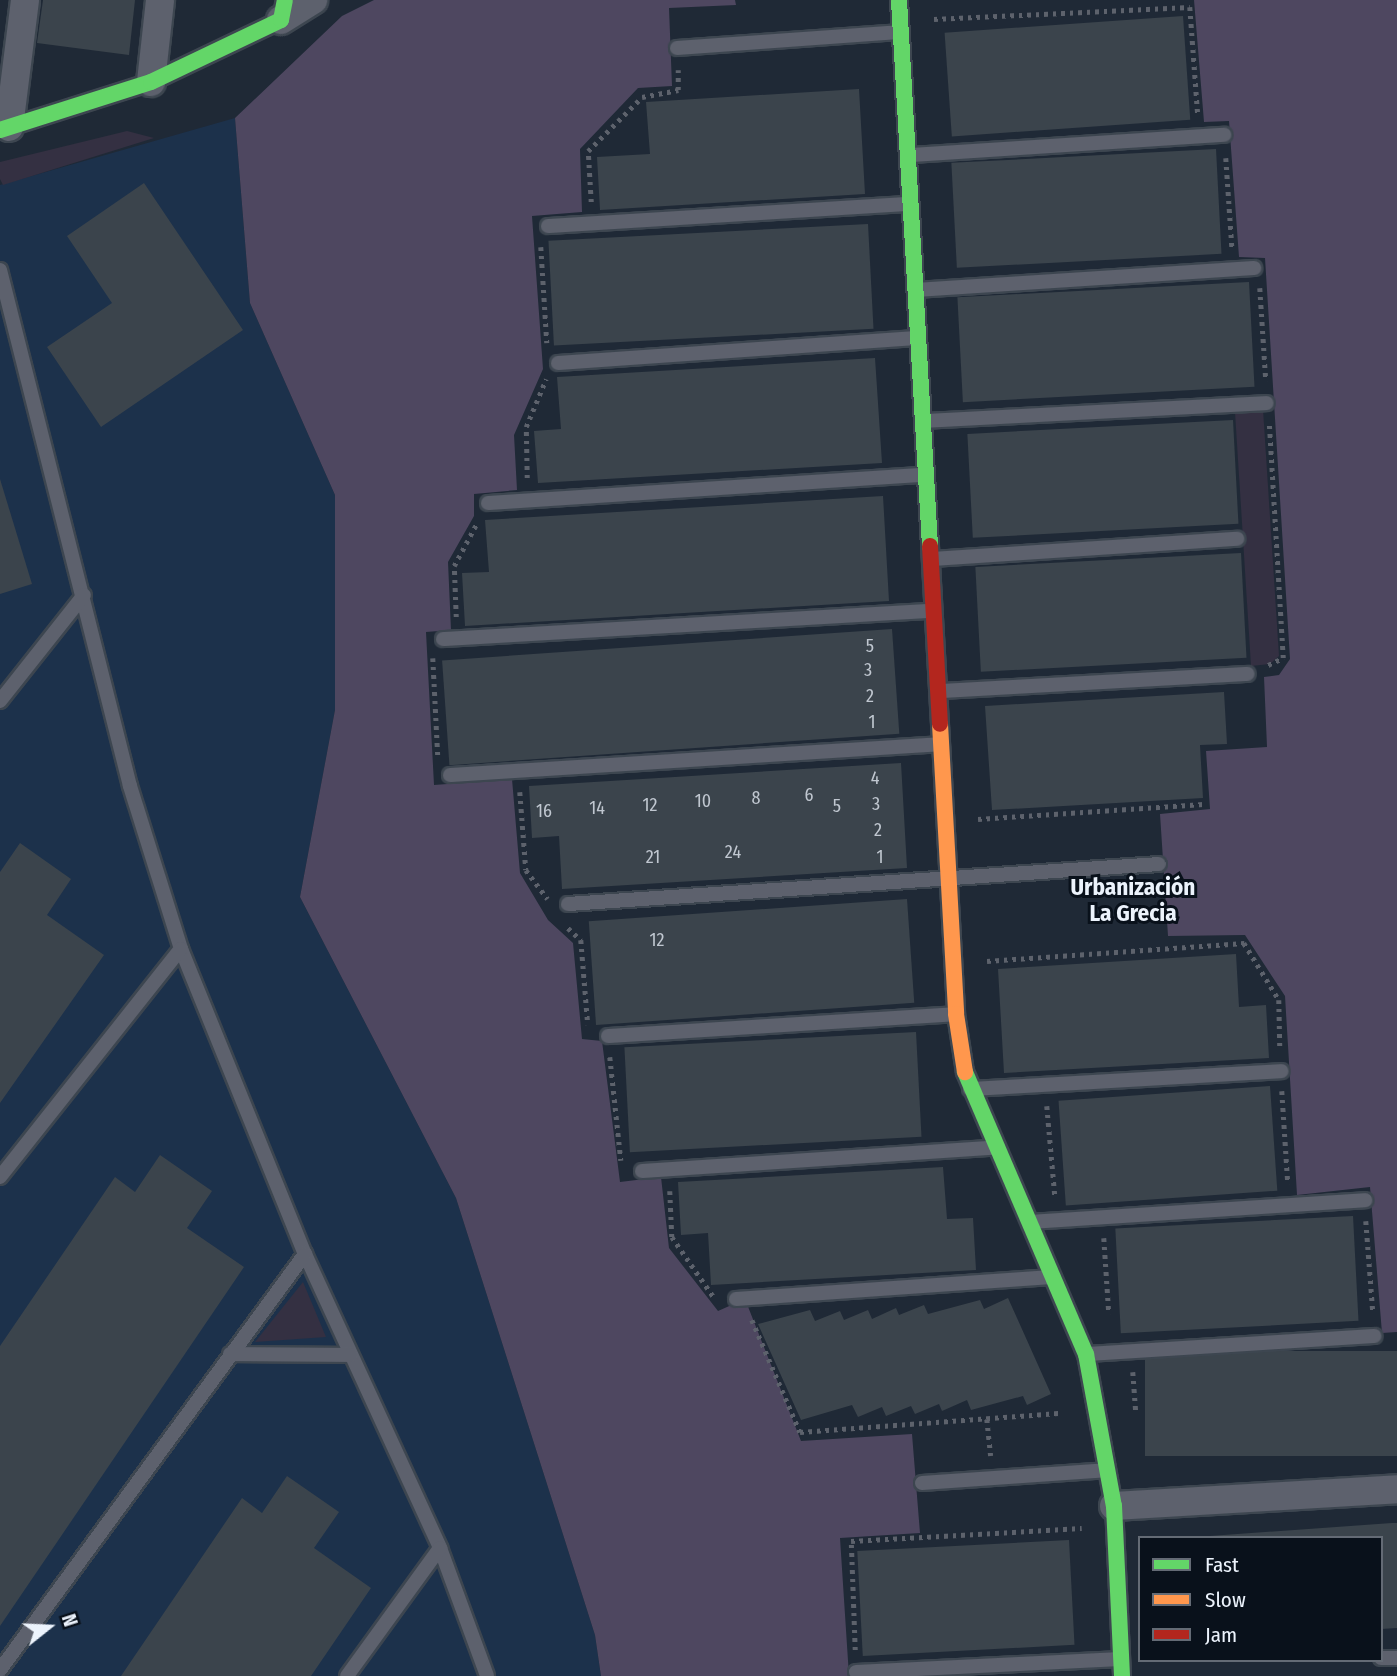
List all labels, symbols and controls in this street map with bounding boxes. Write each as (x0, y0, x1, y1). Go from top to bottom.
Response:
house number: 5 (866, 635, 874, 657)
house number: 3 (864, 659, 872, 681)
house number: 2 (866, 685, 874, 707)
house number: 1 (868, 711, 876, 733)
house number: 4 (871, 767, 879, 789)
house number: 6 (805, 784, 813, 806)
house number: 8 (752, 787, 760, 809)
house number: 10 (695, 790, 711, 812)
house number: 3 (872, 793, 880, 815)
house number: 12 (643, 794, 657, 816)
house number: 5 (833, 795, 841, 817)
house number: 14 (589, 797, 605, 819)
house number: 16 (536, 800, 552, 822)
house number: 2 (874, 819, 882, 841)
house number: 24 (725, 841, 741, 863)
house number: 21 (646, 846, 660, 868)
house number: 1 (876, 846, 884, 868)
district label: Urbanización La Grecia (1071, 873, 1195, 927)
house number: 12 (650, 929, 664, 951)
legend (1138, 1536, 1383, 1662)
text: Fast (1205, 1552, 1239, 1578)
text: Slow (1205, 1587, 1246, 1613)
north arrow (14, 1592, 84, 1662)
text: N (57, 1611, 82, 1629)
text: Jam (1205, 1622, 1237, 1648)

